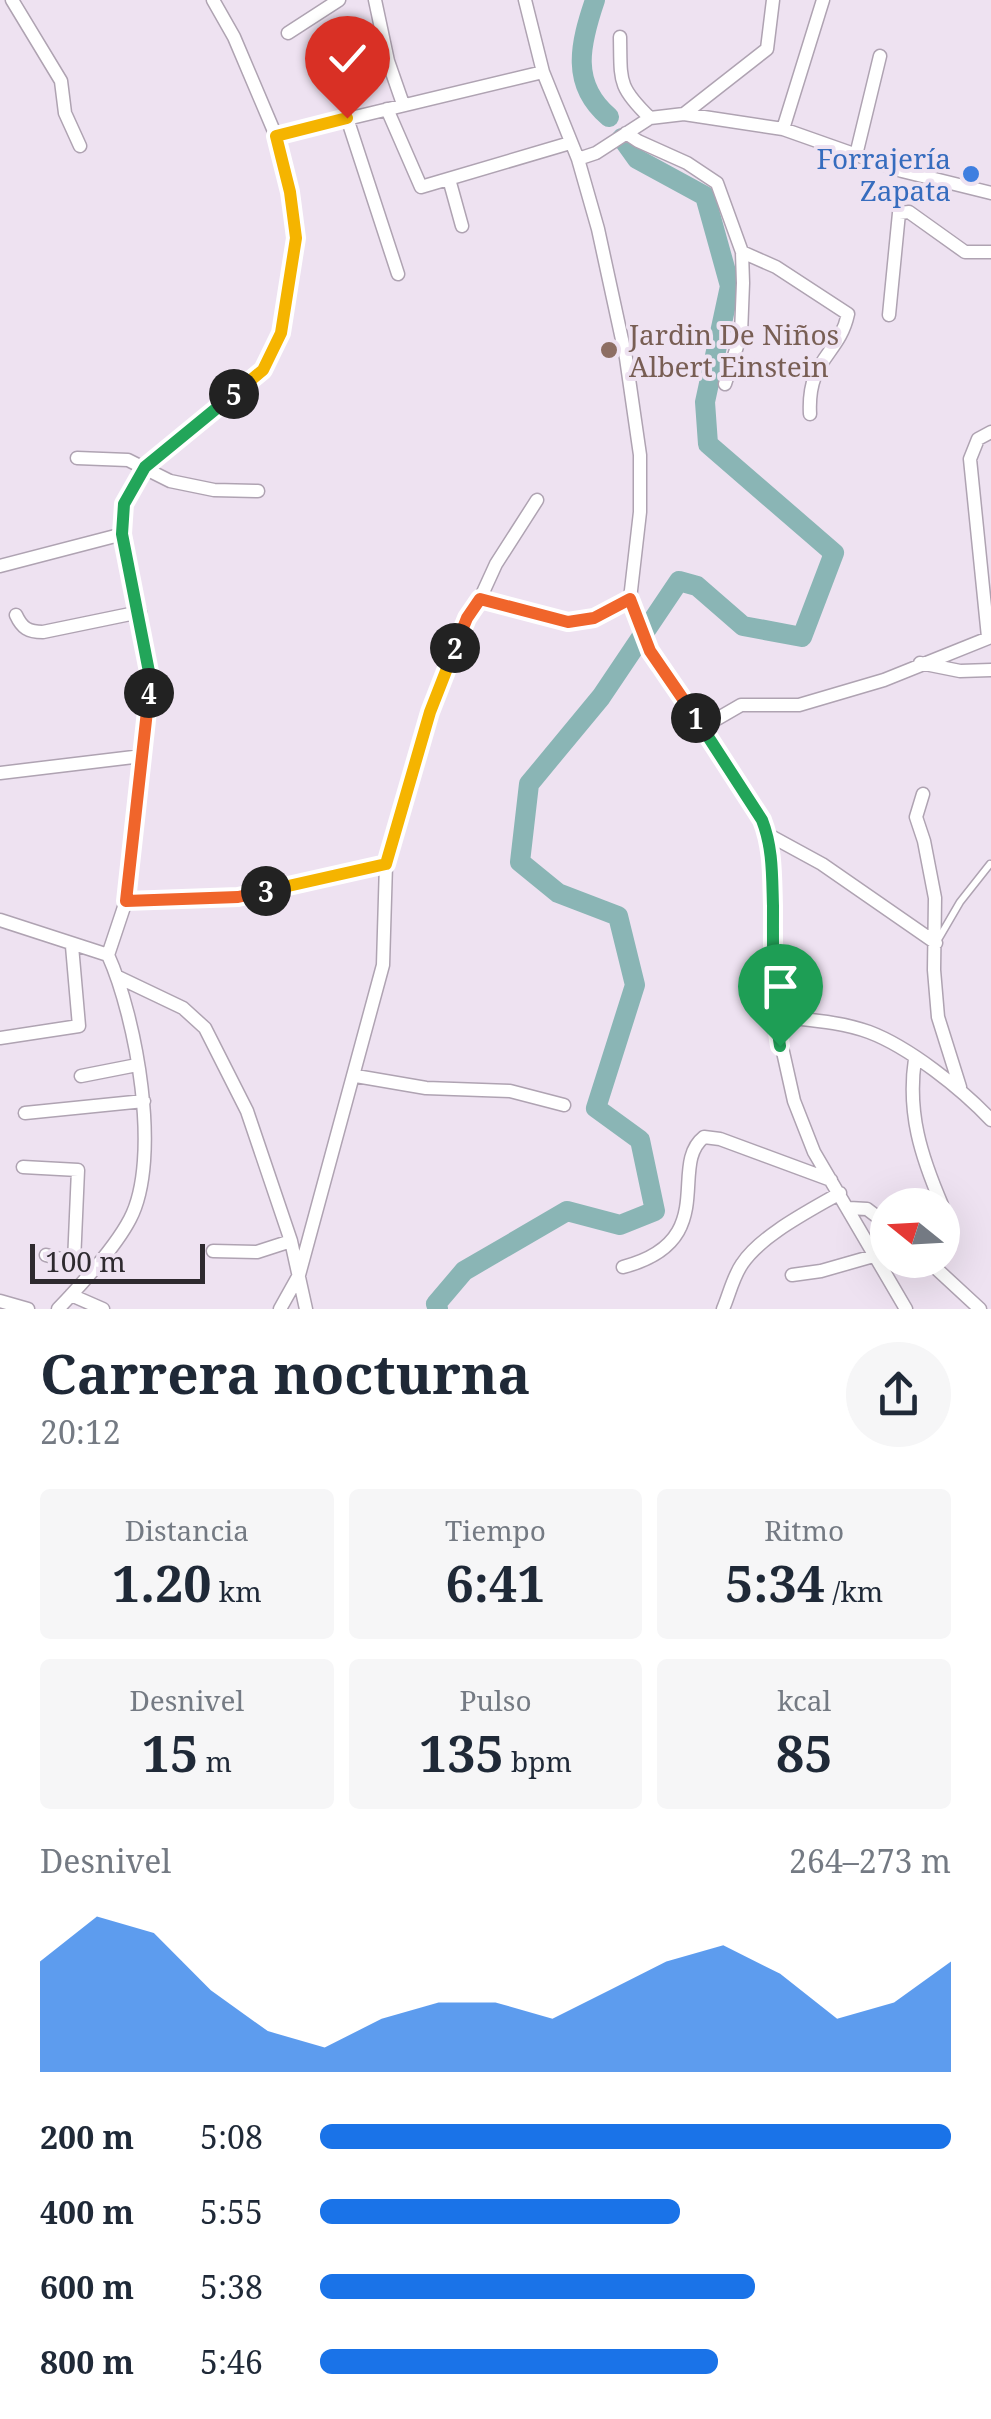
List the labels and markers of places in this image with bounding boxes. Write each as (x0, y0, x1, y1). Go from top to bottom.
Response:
pin (305, 16, 390, 119)
place label: Forrajería Zapata (817, 139, 951, 209)
marker: Forrajería Zapata (960, 163, 982, 185)
place label: Jardin De Niños Albert Einstein (628, 315, 839, 385)
marker: Jardin De Niños Albert Einstein (598, 339, 620, 361)
pin: 5 (209, 369, 259, 419)
pin: 2 (430, 623, 480, 673)
pin: 4 (124, 668, 174, 718)
pin: 1 (671, 693, 721, 743)
pin: 3 (241, 866, 291, 916)
pin (738, 944, 823, 1047)

